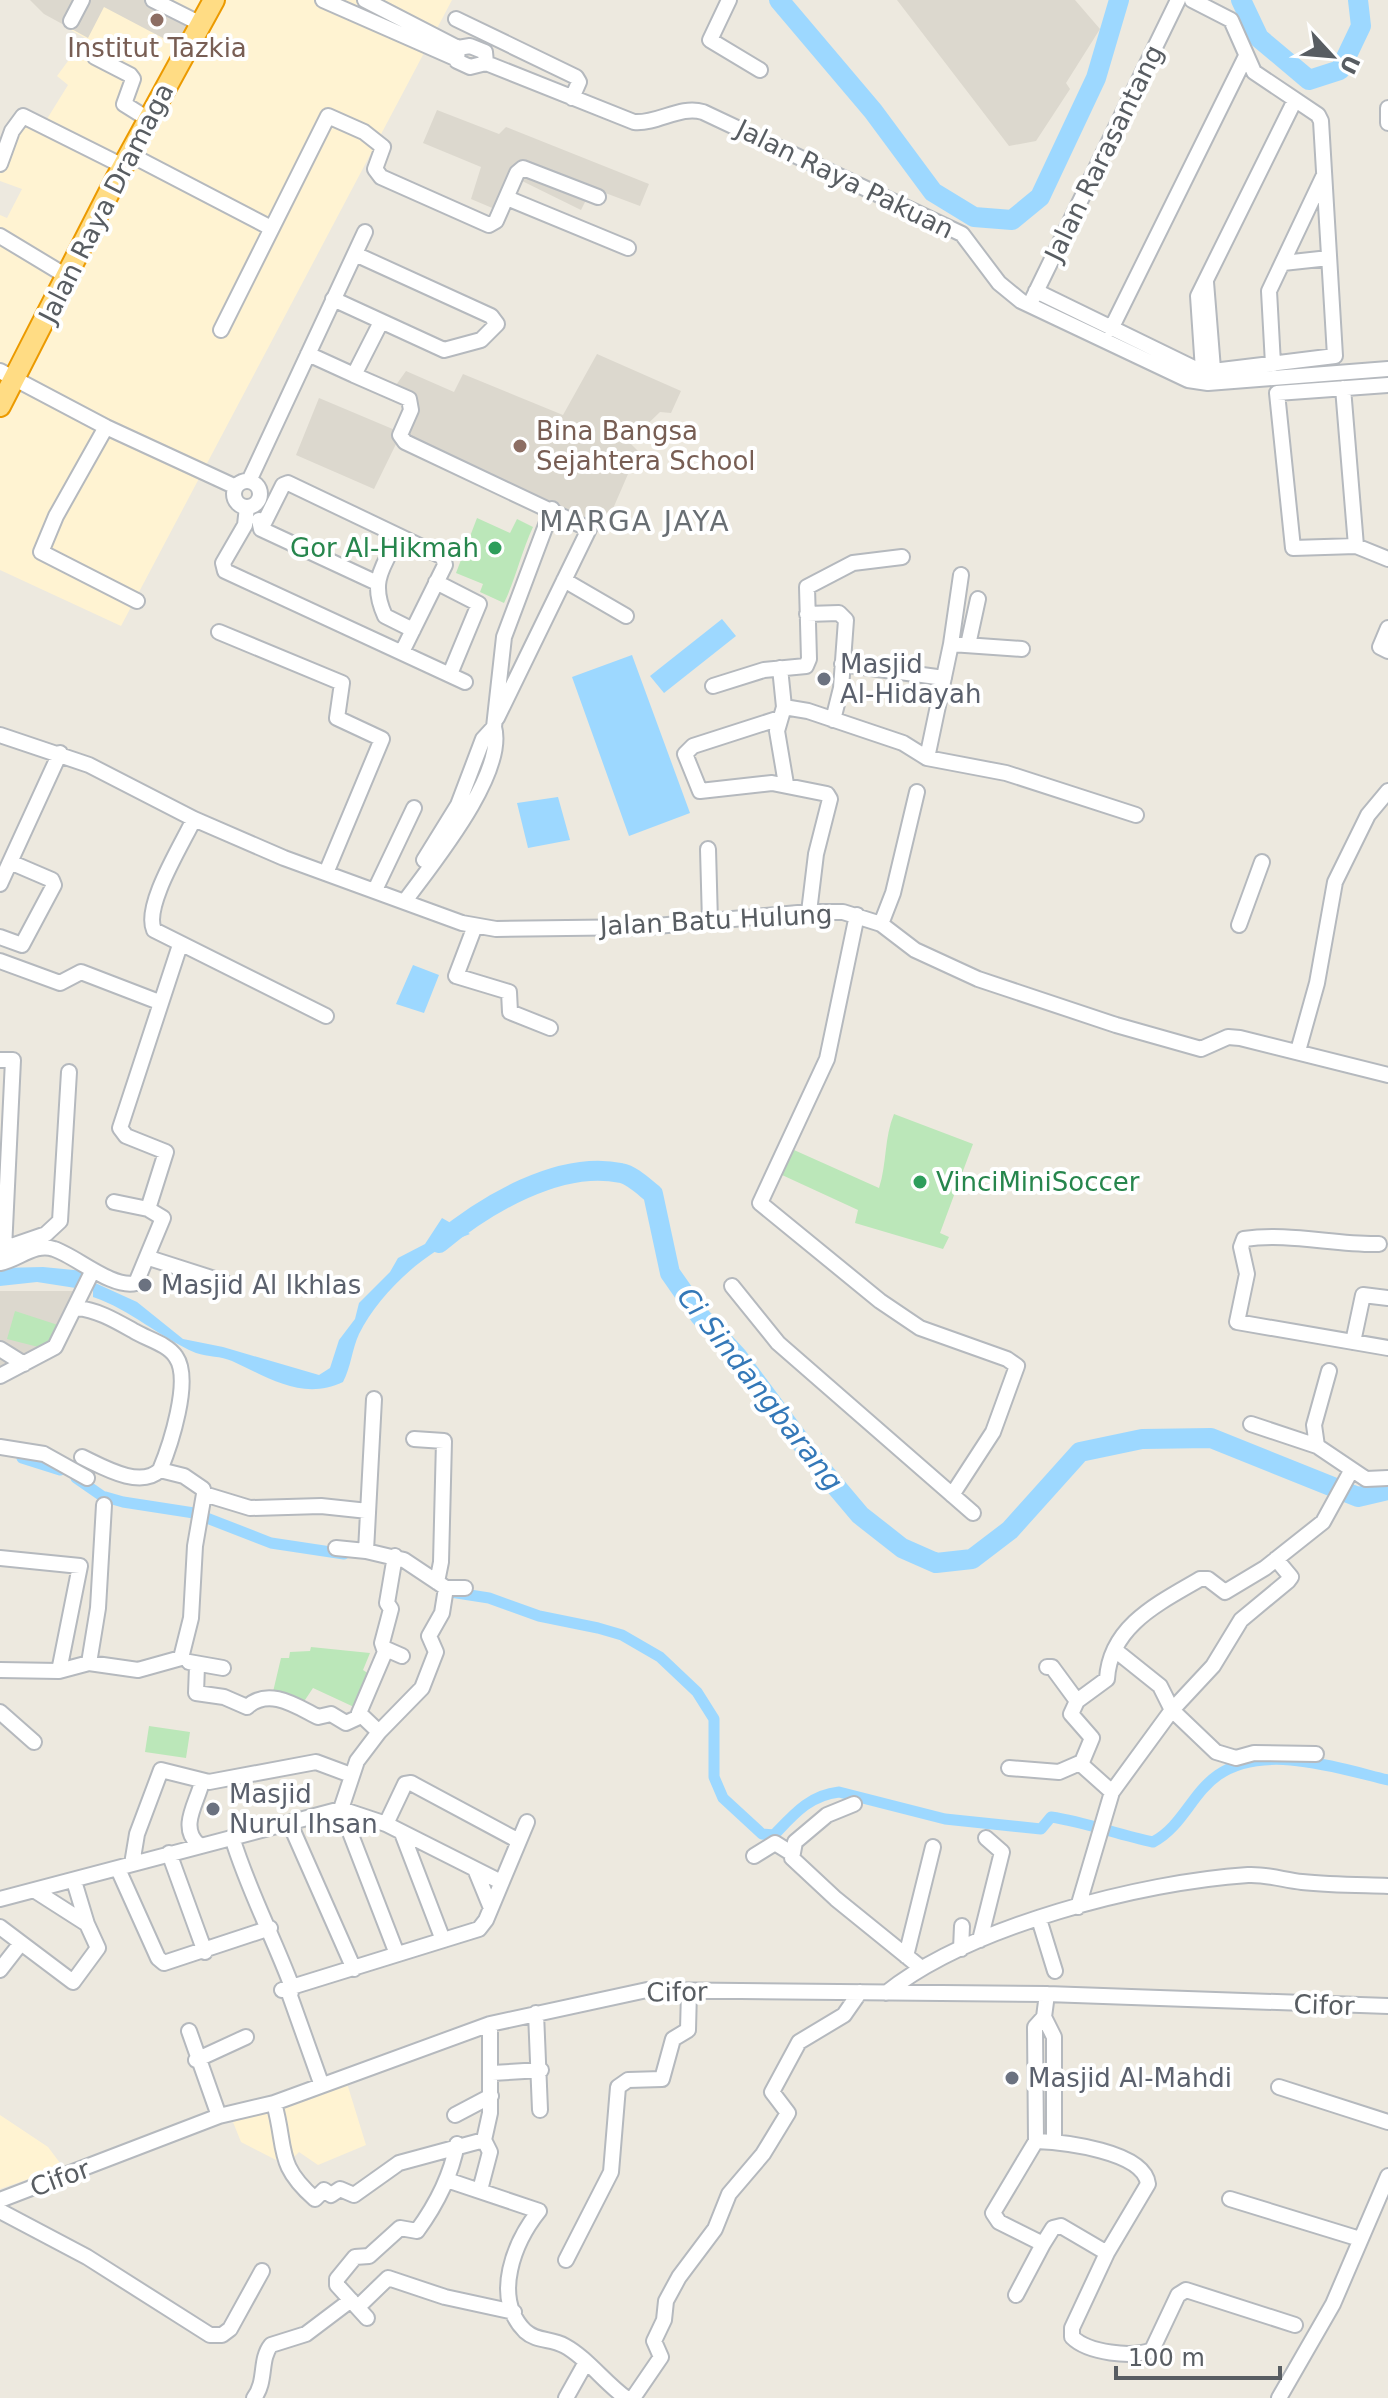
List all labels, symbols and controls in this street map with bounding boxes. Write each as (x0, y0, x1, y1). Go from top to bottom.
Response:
marker: Institut Tazkia (148, 11, 166, 29)
north arrow (1292, 16, 1372, 96)
place label: Institut Tazkia (67, 33, 247, 63)
street label: Jalan Rarasantang (1038, 40, 1169, 268)
text: U (1334, 51, 1365, 78)
street label: Jalan Raya Dramaga (32, 78, 179, 330)
street label: Jalan Raya Pakuan (730, 112, 959, 245)
place label: Bina Bangsa Sejahtera School (536, 416, 756, 476)
marker: Bina Bangsa Sejahtera School (511, 437, 529, 455)
district label: MARGA JAYA (539, 505, 731, 538)
place label: Gor Al-Hikmah (290, 533, 479, 563)
marker: Gor Al-Hikmah (486, 539, 504, 557)
place label: Masjid Al-Hidayah (840, 649, 981, 709)
marker: Masjid Al-Hidayah (815, 670, 833, 688)
street label: Jalan Batu Hulung (597, 899, 833, 941)
place label: VinciMiniSoccer (936, 1167, 1140, 1197)
marker: VinciMiniSoccer (911, 1173, 929, 1191)
place label: Masjid Al Ikhlas (161, 1270, 361, 1300)
marker: Masjid Al Ikhlas (136, 1276, 154, 1294)
water label: Ci Sindangbarang (670, 1281, 850, 1497)
place label: Masjid Nurul Ihsan (229, 1779, 378, 1839)
marker: Masjid Nurul Ihsan (204, 1800, 222, 1818)
street label: Cifor (646, 1976, 708, 2008)
street label: Cifor (1293, 1989, 1355, 2021)
place label: Masjid Al-Mahdi (1028, 2063, 1232, 2093)
marker: Masjid Al-Mahdi (1003, 2069, 1021, 2087)
street label: Cifor (26, 2153, 94, 2203)
scale bar (1116, 2330, 1280, 2380)
text: 100 m (1128, 2344, 1205, 2372)

